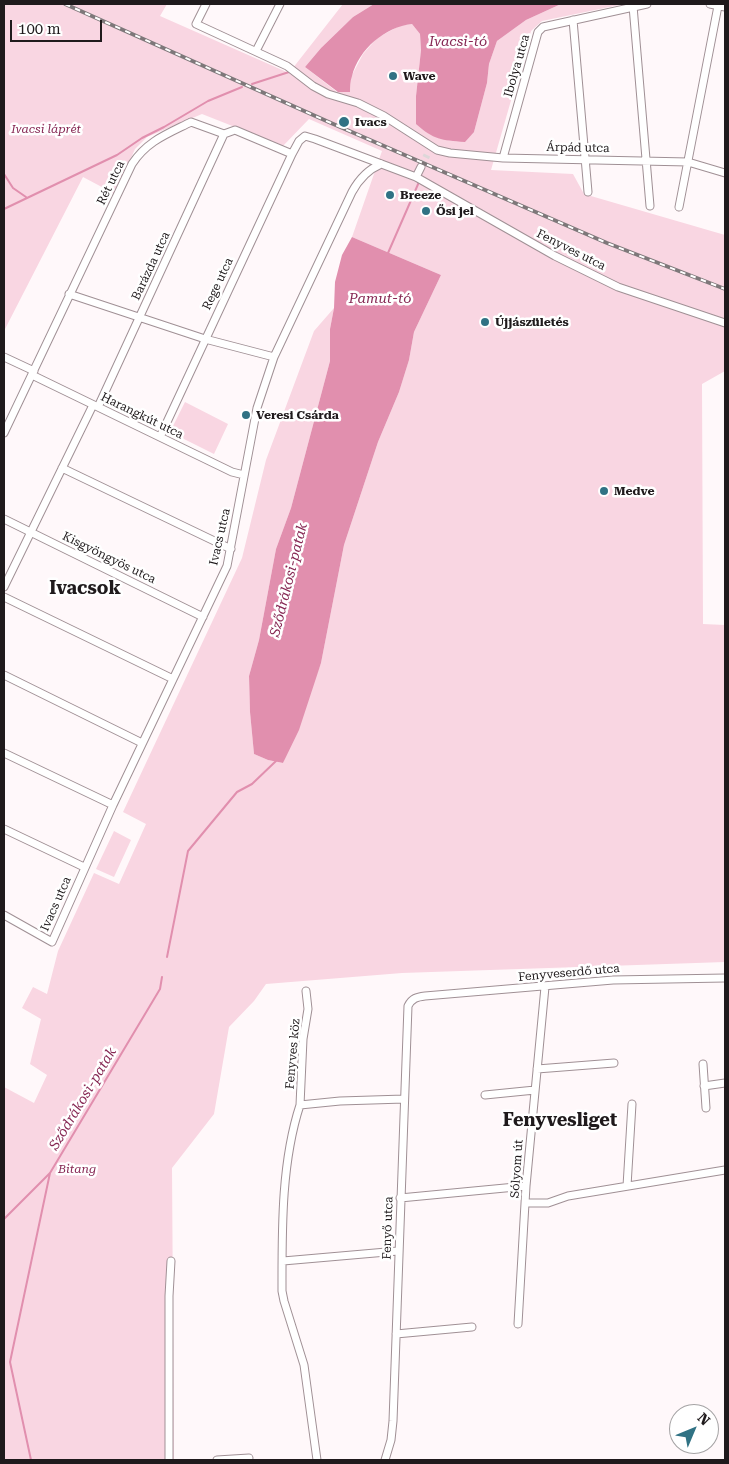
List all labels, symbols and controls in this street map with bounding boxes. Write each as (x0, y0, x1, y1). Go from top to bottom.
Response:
scale bar (12, 10, 105, 42)
text: 100 m (18, 20, 61, 38)
street label: Ibolya utca (501, 33, 533, 99)
water label: Ivacsi-tó (429, 34, 487, 50)
place label: Wave (403, 69, 435, 83)
marker: Wave (387, 70, 399, 82)
marker: Ivacs (337, 115, 351, 129)
place label: Ivacs (355, 115, 387, 129)
park label: Ivacsi láprét (11, 122, 81, 136)
street label: Árpád utca (546, 140, 610, 156)
street label: Rét utca (94, 159, 128, 207)
place label: Breeze (400, 188, 441, 202)
marker: Breeze (384, 189, 396, 201)
place label: Ősi jel (436, 204, 474, 218)
marker: Ősi jel (420, 205, 432, 217)
street label: Fenyves utca (534, 226, 608, 274)
street label: Barázda utca (129, 230, 173, 302)
street label: Rege utca (200, 256, 236, 312)
water label: Pamut-tó (349, 291, 411, 307)
place label: Újjászületés (495, 315, 569, 329)
marker: Újjászületés (479, 316, 491, 328)
street label: Harangkút utca (98, 390, 186, 442)
place label: Veresi Csárda (256, 408, 339, 422)
marker: Veresi Csárda (240, 409, 252, 421)
place label: Medve (614, 484, 654, 498)
marker: Medve (598, 485, 610, 497)
street label: Ivacs utca (206, 507, 234, 567)
water label: Sződrákosi-patak (267, 521, 311, 639)
street label: Kisgyöngyös utca (60, 529, 158, 587)
district label: Ivacsok (49, 578, 121, 600)
street label: Ivacs utca (38, 875, 74, 933)
street label: Fenyveserdő utca (518, 961, 620, 985)
street label: Fenyves köz (283, 1018, 303, 1090)
water label: Sződrákosi-patak (46, 1045, 120, 1153)
district label: Fenyvesliget (503, 1110, 617, 1132)
street label: Sólyom út (508, 1139, 526, 1199)
park label: Bitang (58, 1162, 96, 1176)
street label: Fenyő utca (380, 1196, 396, 1260)
north arrow (669, 1404, 719, 1454)
text: N (694, 1410, 713, 1429)

